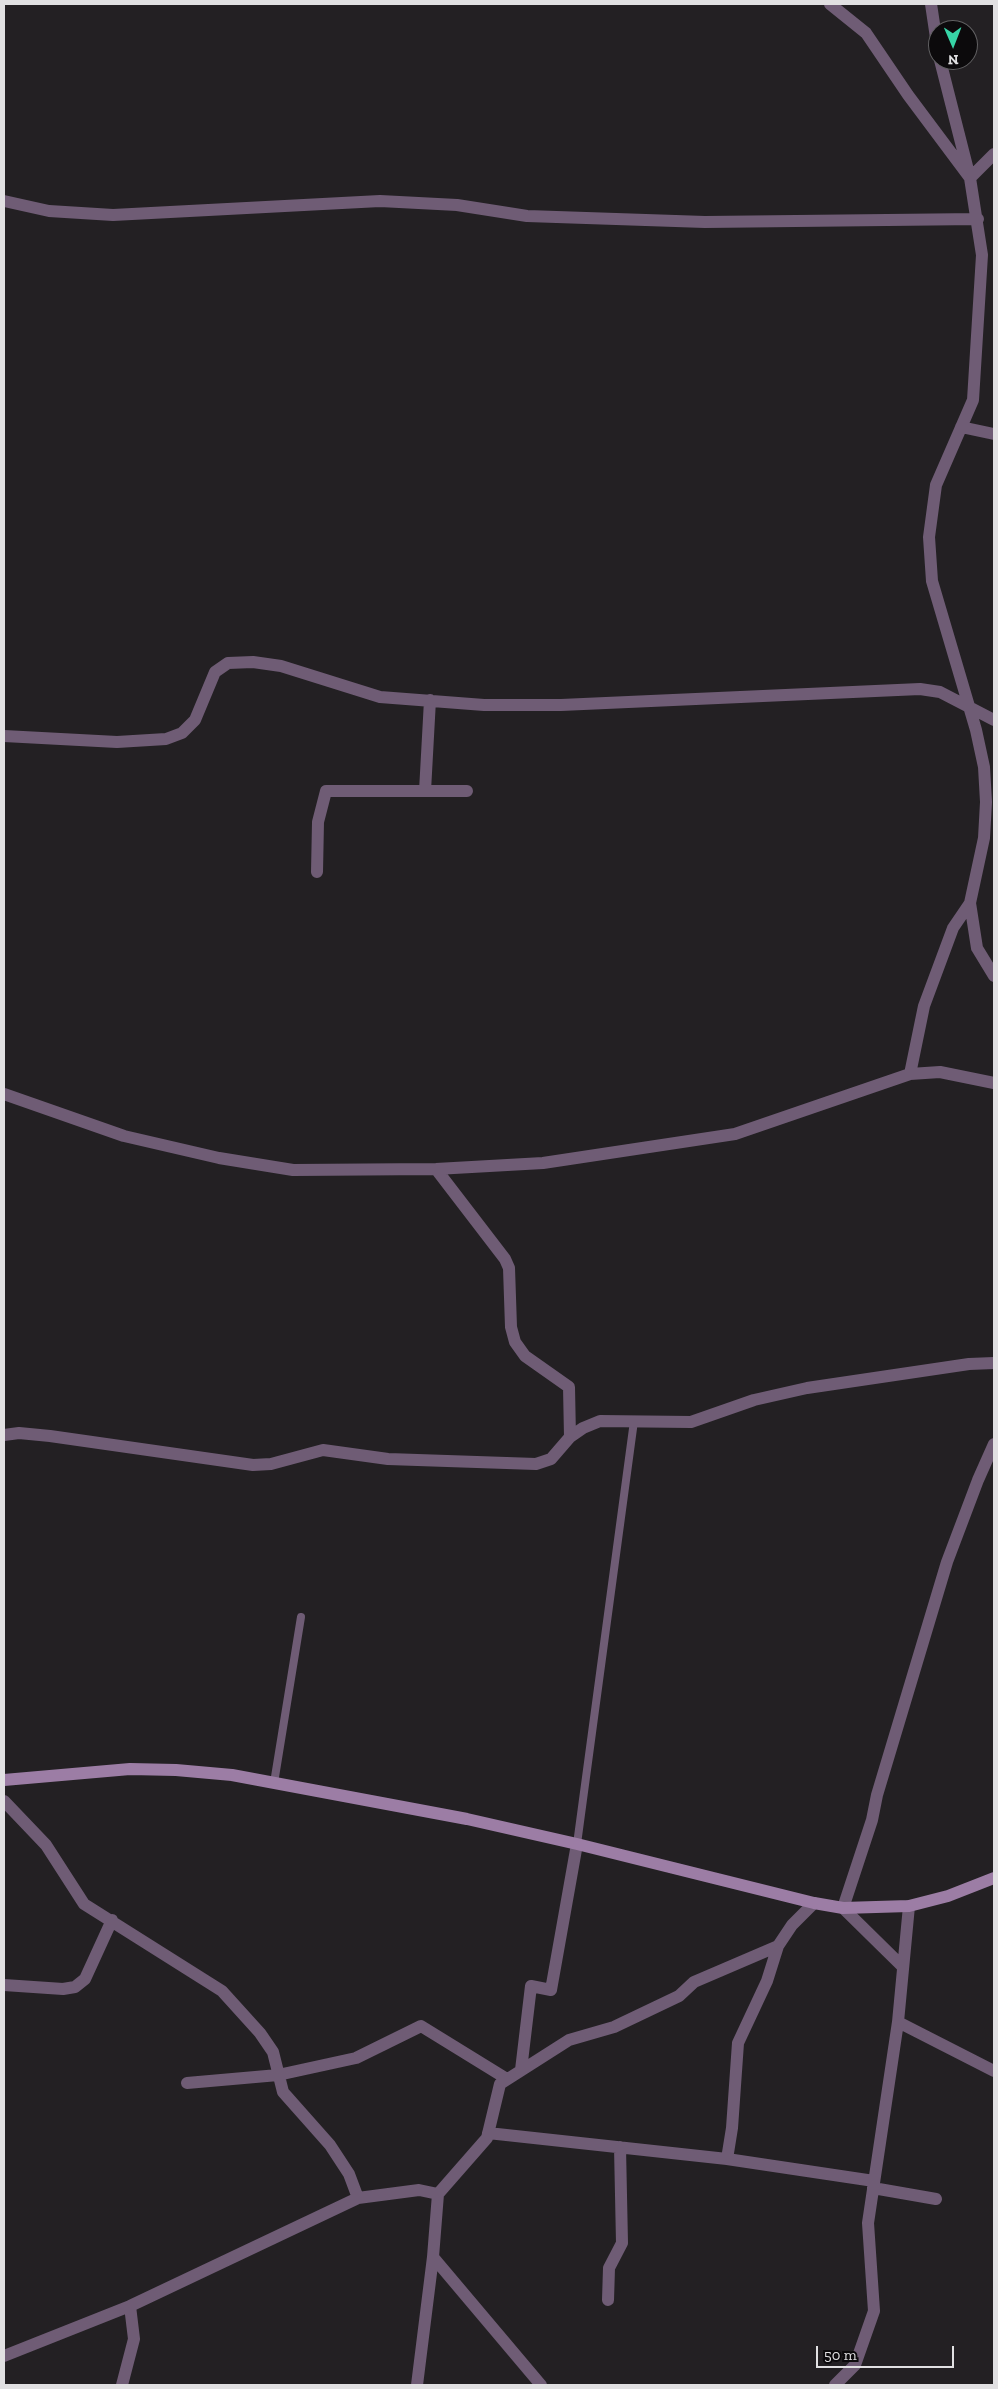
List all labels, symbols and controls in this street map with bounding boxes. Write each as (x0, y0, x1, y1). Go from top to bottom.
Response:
north arrow (928, 20, 978, 70)
text: N (948, 51, 959, 68)
scale bar (818, 2336, 956, 2368)
text: 50 m (824, 2346, 857, 2364)

